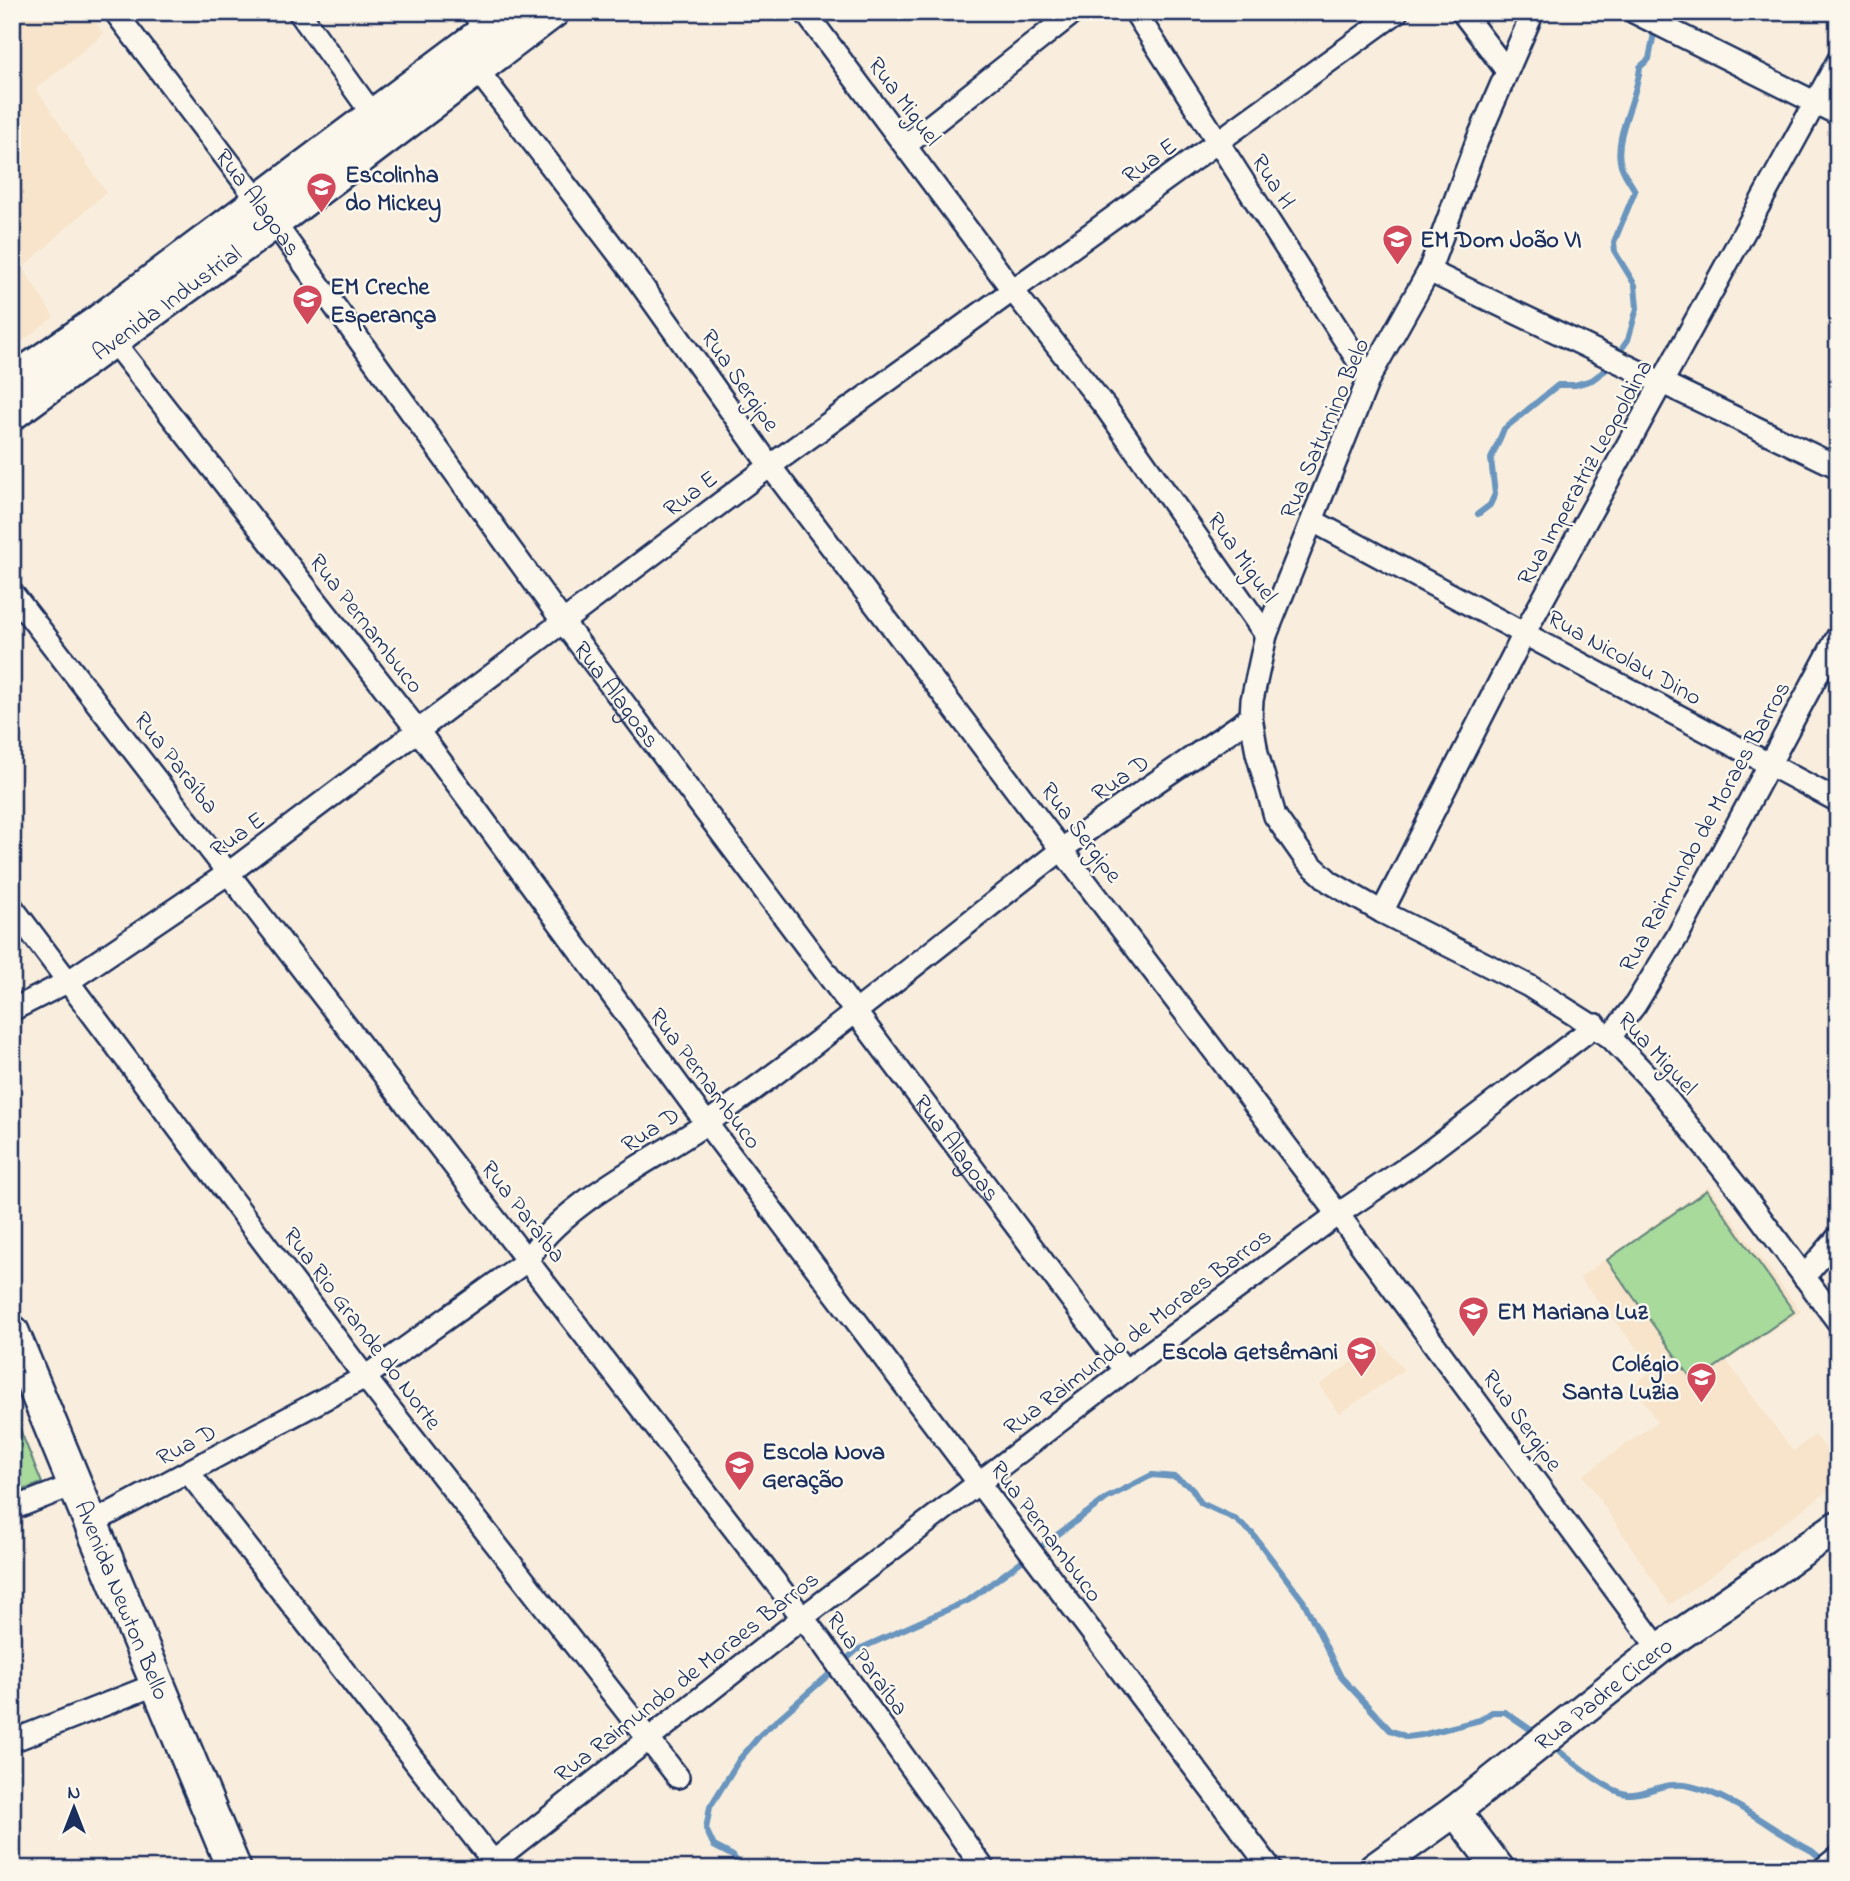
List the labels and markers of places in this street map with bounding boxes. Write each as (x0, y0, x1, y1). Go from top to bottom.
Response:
place label: Escolinha do Mickey (345, 159, 441, 223)
school or university icon: Escolinha do Mickey (305, 171, 339, 215)
school or university icon: EM Dom João VI (1380, 222, 1414, 266)
place label: EM Dom João VI (1420, 224, 1582, 259)
place label: EM Creche Esperança (330, 271, 436, 334)
school or university icon: EM Creche Esperança (290, 283, 324, 327)
school or university icon: EM Mariana Luz (1457, 1294, 1491, 1338)
place label: EM Mariana Luz (1497, 1296, 1649, 1331)
school or university icon: Escola Getsêmani (1344, 1334, 1378, 1378)
place label: Escola Getsêmani (1161, 1336, 1338, 1371)
place label: Colégio Santa Luzia (1562, 1348, 1679, 1411)
school or university icon: Colégio Santa Luzia (1685, 1360, 1719, 1404)
place label: Escola Nova Geração (762, 1436, 885, 1499)
school or university icon: Escola Nova Geração (722, 1448, 756, 1492)

